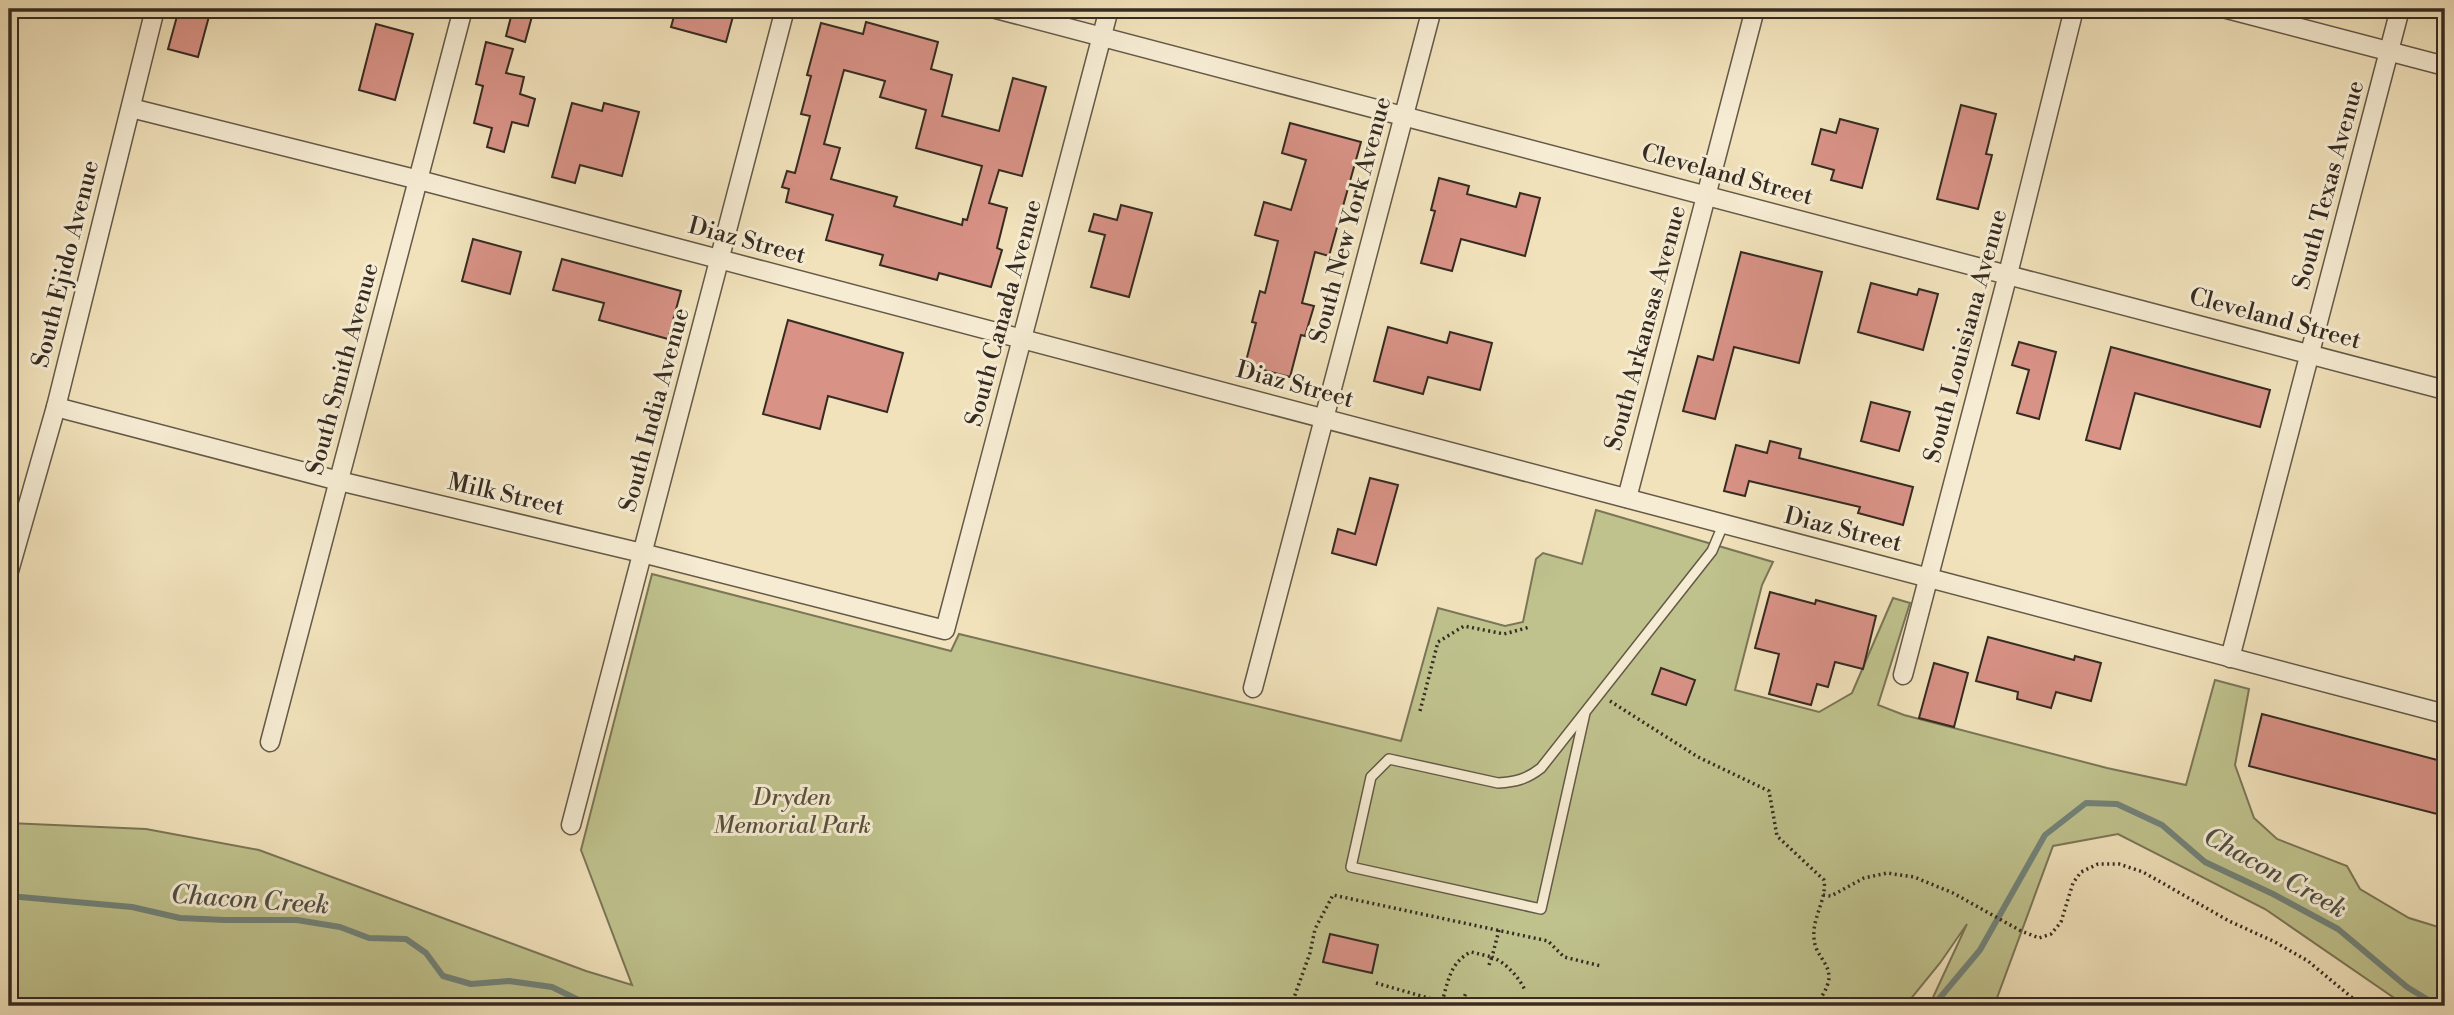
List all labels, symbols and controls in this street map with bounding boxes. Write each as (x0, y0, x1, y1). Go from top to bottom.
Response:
street label: South Texas Avenue (2287, 77, 2371, 293)
street label: South New York Avenue (1304, 93, 1398, 347)
street label: Cleveland Street (1638, 138, 1817, 212)
street label: South Ejido Avenue (26, 157, 106, 371)
street label: South Canada Avenue (959, 196, 1049, 430)
street label: South Arkansas Avenue (1599, 202, 1693, 454)
street label: South Louisiana Avenue (1918, 206, 2014, 466)
street label: Diaz Street (685, 211, 809, 271)
street label: South Smith Avenue (300, 260, 386, 478)
street label: Cleveland Street (2186, 282, 2365, 356)
street label: South India Avenue (613, 305, 697, 515)
street label: Diaz Street (1233, 355, 1357, 415)
street label: Milk Street (445, 467, 568, 523)
street label: Diaz Street (1781, 501, 1906, 559)
park label: Dryden Memorial Park (713, 783, 871, 841)
water label: Chacon Creek (2198, 820, 2352, 926)
water label: Chacon Creek (170, 878, 330, 922)

